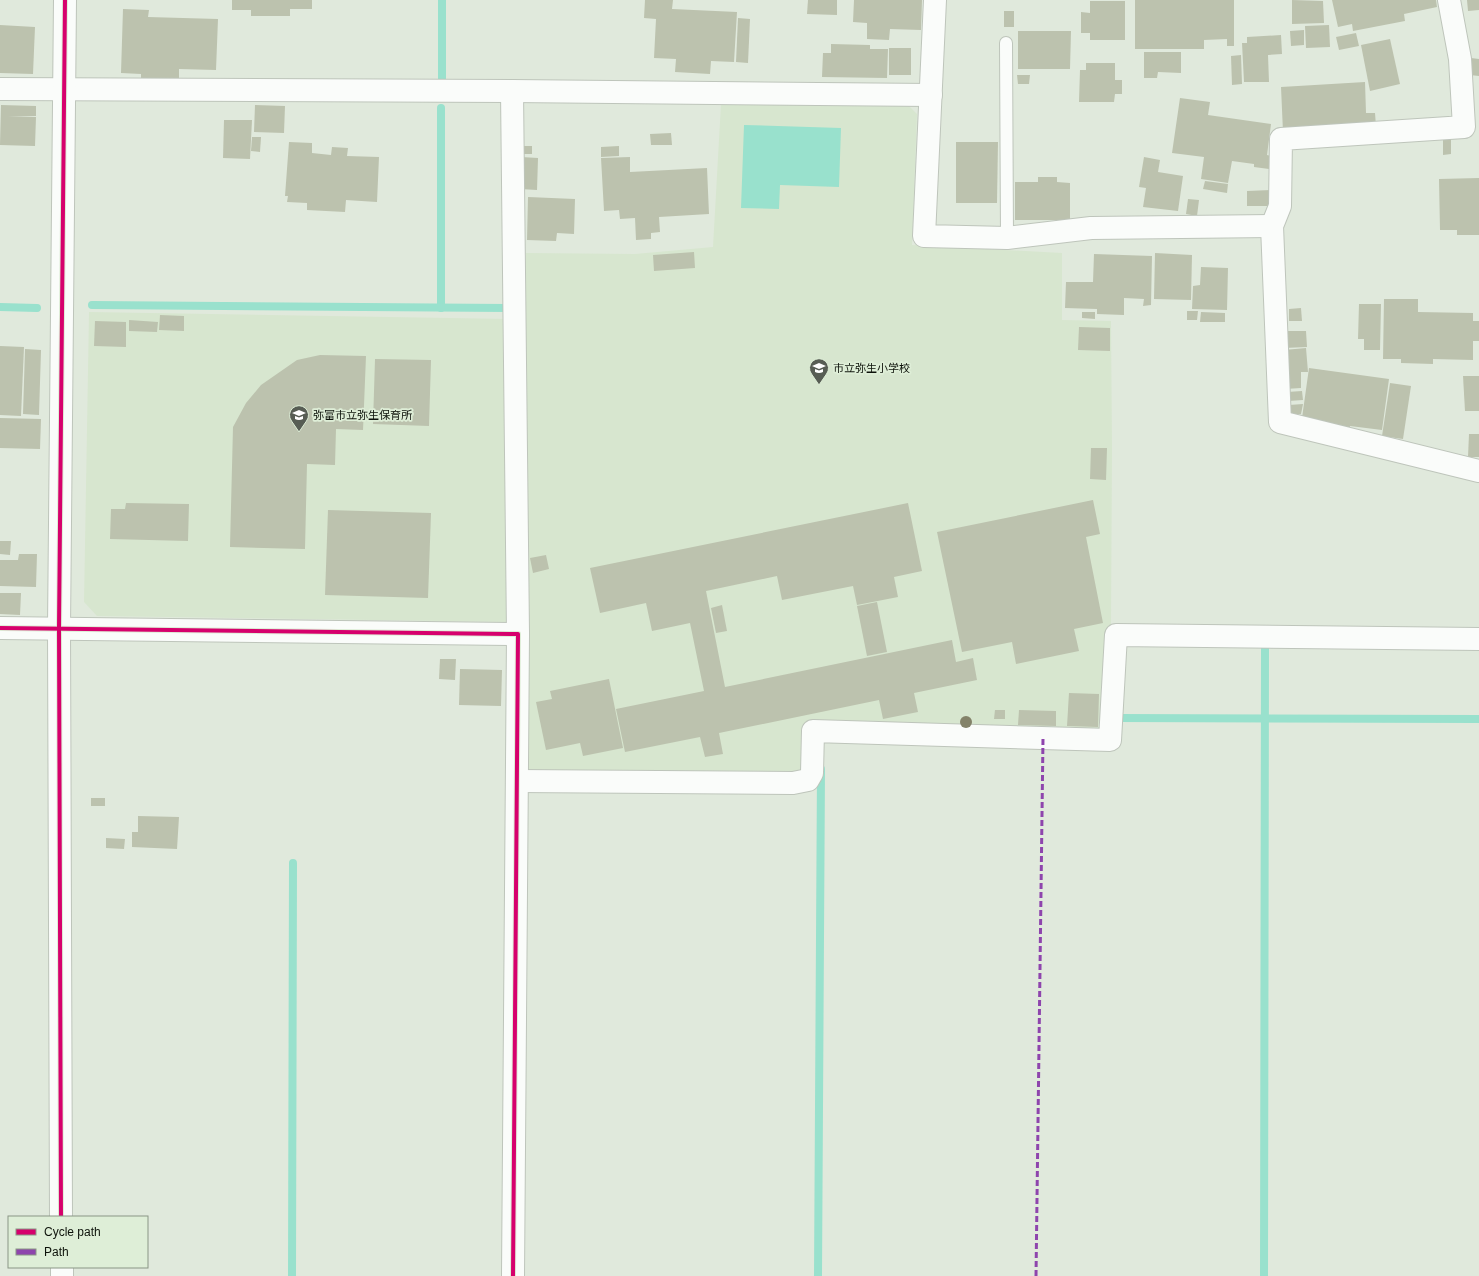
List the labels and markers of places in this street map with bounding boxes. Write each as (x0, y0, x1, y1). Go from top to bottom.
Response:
school or university icon: 市立弥生小学校 (808, 357, 830, 385)
place label: 市立弥生小学校 (833, 362, 910, 374)
school or university icon: 弥富市立弥生保育所 (288, 404, 310, 432)
place label: 弥富市立弥生保育所 (313, 409, 413, 421)

